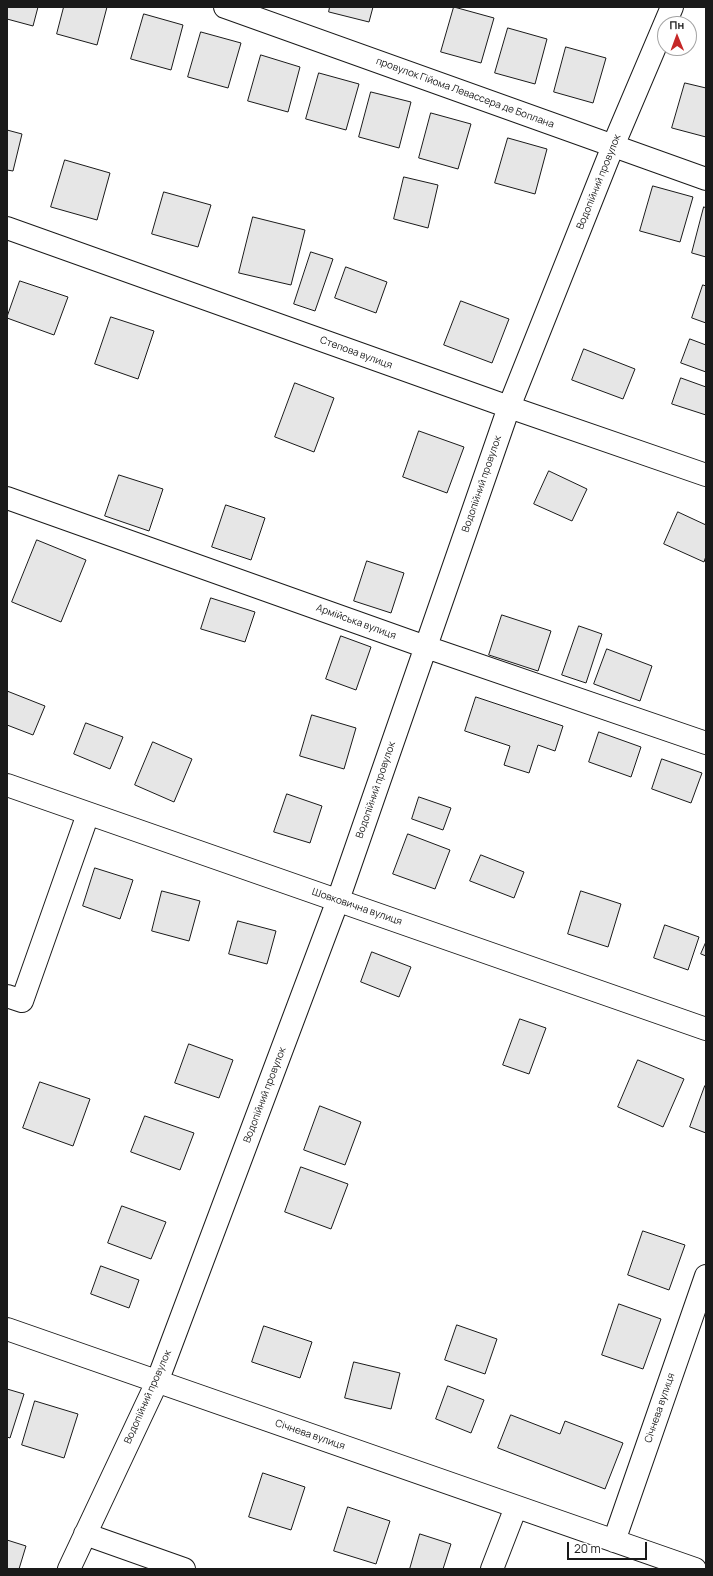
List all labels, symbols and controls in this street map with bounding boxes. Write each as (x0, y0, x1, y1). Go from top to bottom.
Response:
north arrow (657, 16, 697, 56)
text: Пн (669, 17, 684, 32)
street label: провулок Гійома Левассера де Боплана (374, 55, 556, 131)
street label: Водопійний провулок (574, 133, 624, 231)
street label: Степова вулиця (318, 334, 394, 372)
street label: Водопійний провулок (460, 434, 504, 534)
street label: Армійська вулиця (314, 602, 398, 642)
street label: Водопійний провулок (354, 740, 398, 840)
street label: Шовковична вулиця (310, 886, 404, 928)
street label: Водопійний провулок (241, 1045, 289, 1145)
street label: Водопійний провулок (122, 1348, 174, 1446)
street label: Січнева вулиця (642, 1371, 678, 1445)
street label: Січнева вулиця (273, 1417, 347, 1453)
scale bar (569, 1534, 649, 1560)
text: 20 m (574, 1540, 601, 1557)

